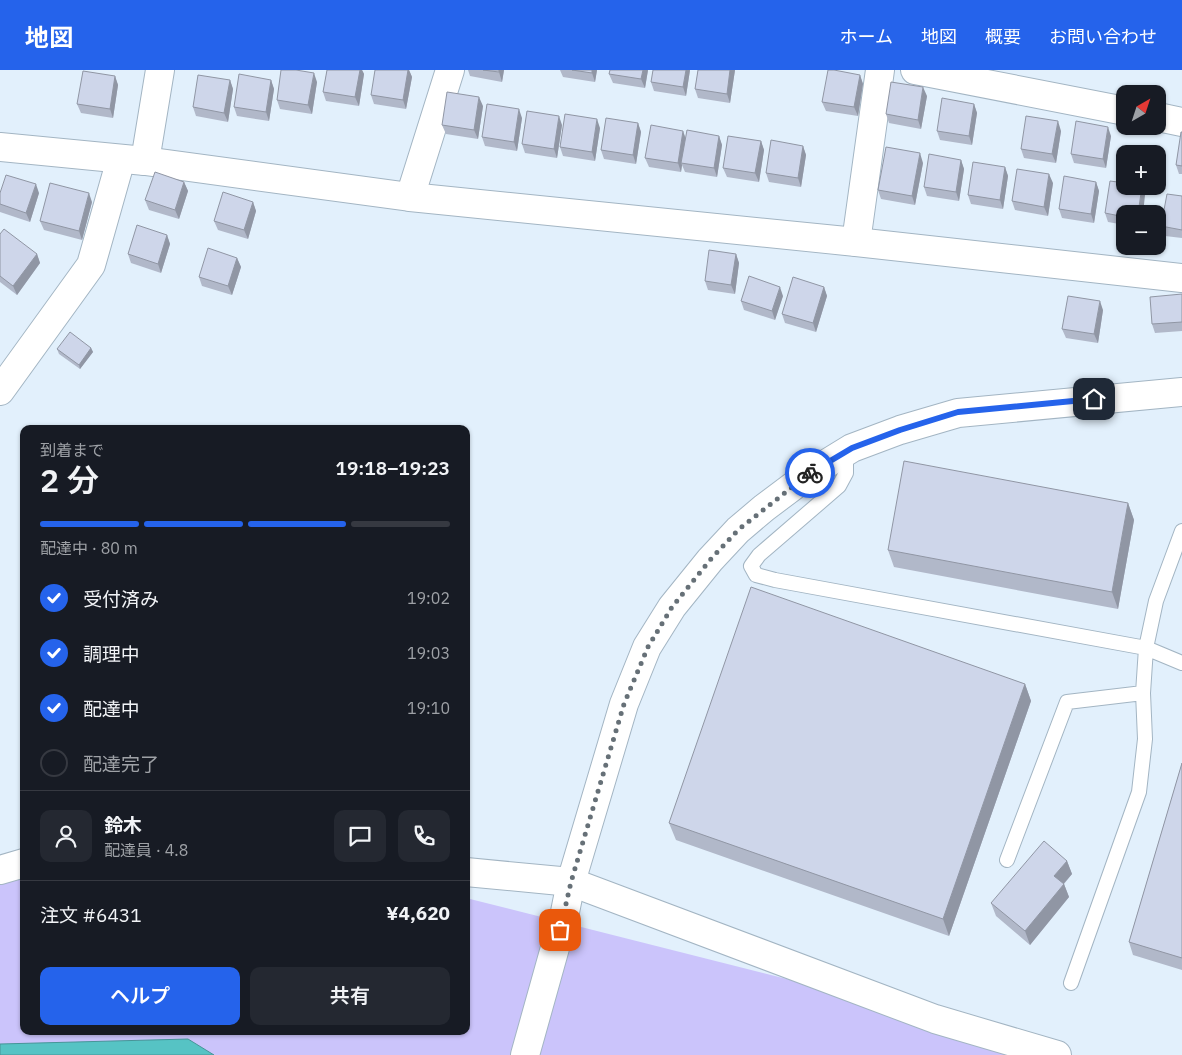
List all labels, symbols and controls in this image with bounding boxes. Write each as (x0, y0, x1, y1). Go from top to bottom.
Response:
text: 地図 (25, 21, 73, 53)
text: ホーム (840, 25, 893, 48)
text: 地図 (921, 25, 957, 48)
text: 概要 (985, 25, 1021, 48)
text: お問い合わせ (1049, 25, 1157, 48)
north arrow (1116, 85, 1166, 135)
map controls (1116, 85, 1166, 255)
button: + (1116, 145, 1166, 195)
button: − (1116, 205, 1166, 255)
pin (1073, 378, 1115, 420)
icon: home (1080, 385, 1108, 413)
text: 到着まで (40, 440, 104, 460)
courier (785, 448, 835, 498)
text: 19:18–19:23 (336, 456, 450, 480)
text: 2 分 (40, 459, 99, 501)
icon: bike (796, 459, 824, 487)
text: 配達中 · 80 m (40, 538, 138, 558)
icon: check (40, 584, 68, 612)
text: 受付済み (83, 587, 159, 611)
text: 19:02 (407, 588, 450, 608)
icon: check (40, 639, 68, 667)
text: 調理中 (83, 642, 140, 666)
text: 19:03 (407, 643, 450, 663)
icon: check (40, 694, 68, 722)
text: 配達中 (83, 697, 140, 721)
text: 19:10 (407, 698, 450, 718)
text: 配達完了 (83, 752, 159, 776)
button: person (40, 810, 92, 862)
button: chat (334, 810, 386, 862)
button: phone (398, 810, 450, 862)
text: 鈴木 (104, 813, 142, 837)
text: 配達員 · 4.8 (104, 840, 188, 860)
text: ¥4,620 (386, 901, 450, 925)
text: 注文 #6431 (40, 903, 142, 927)
pin (539, 909, 581, 951)
icon: bag (546, 916, 574, 944)
button: ヘルプ (40, 967, 240, 1025)
button: 共有 (250, 967, 450, 1025)

